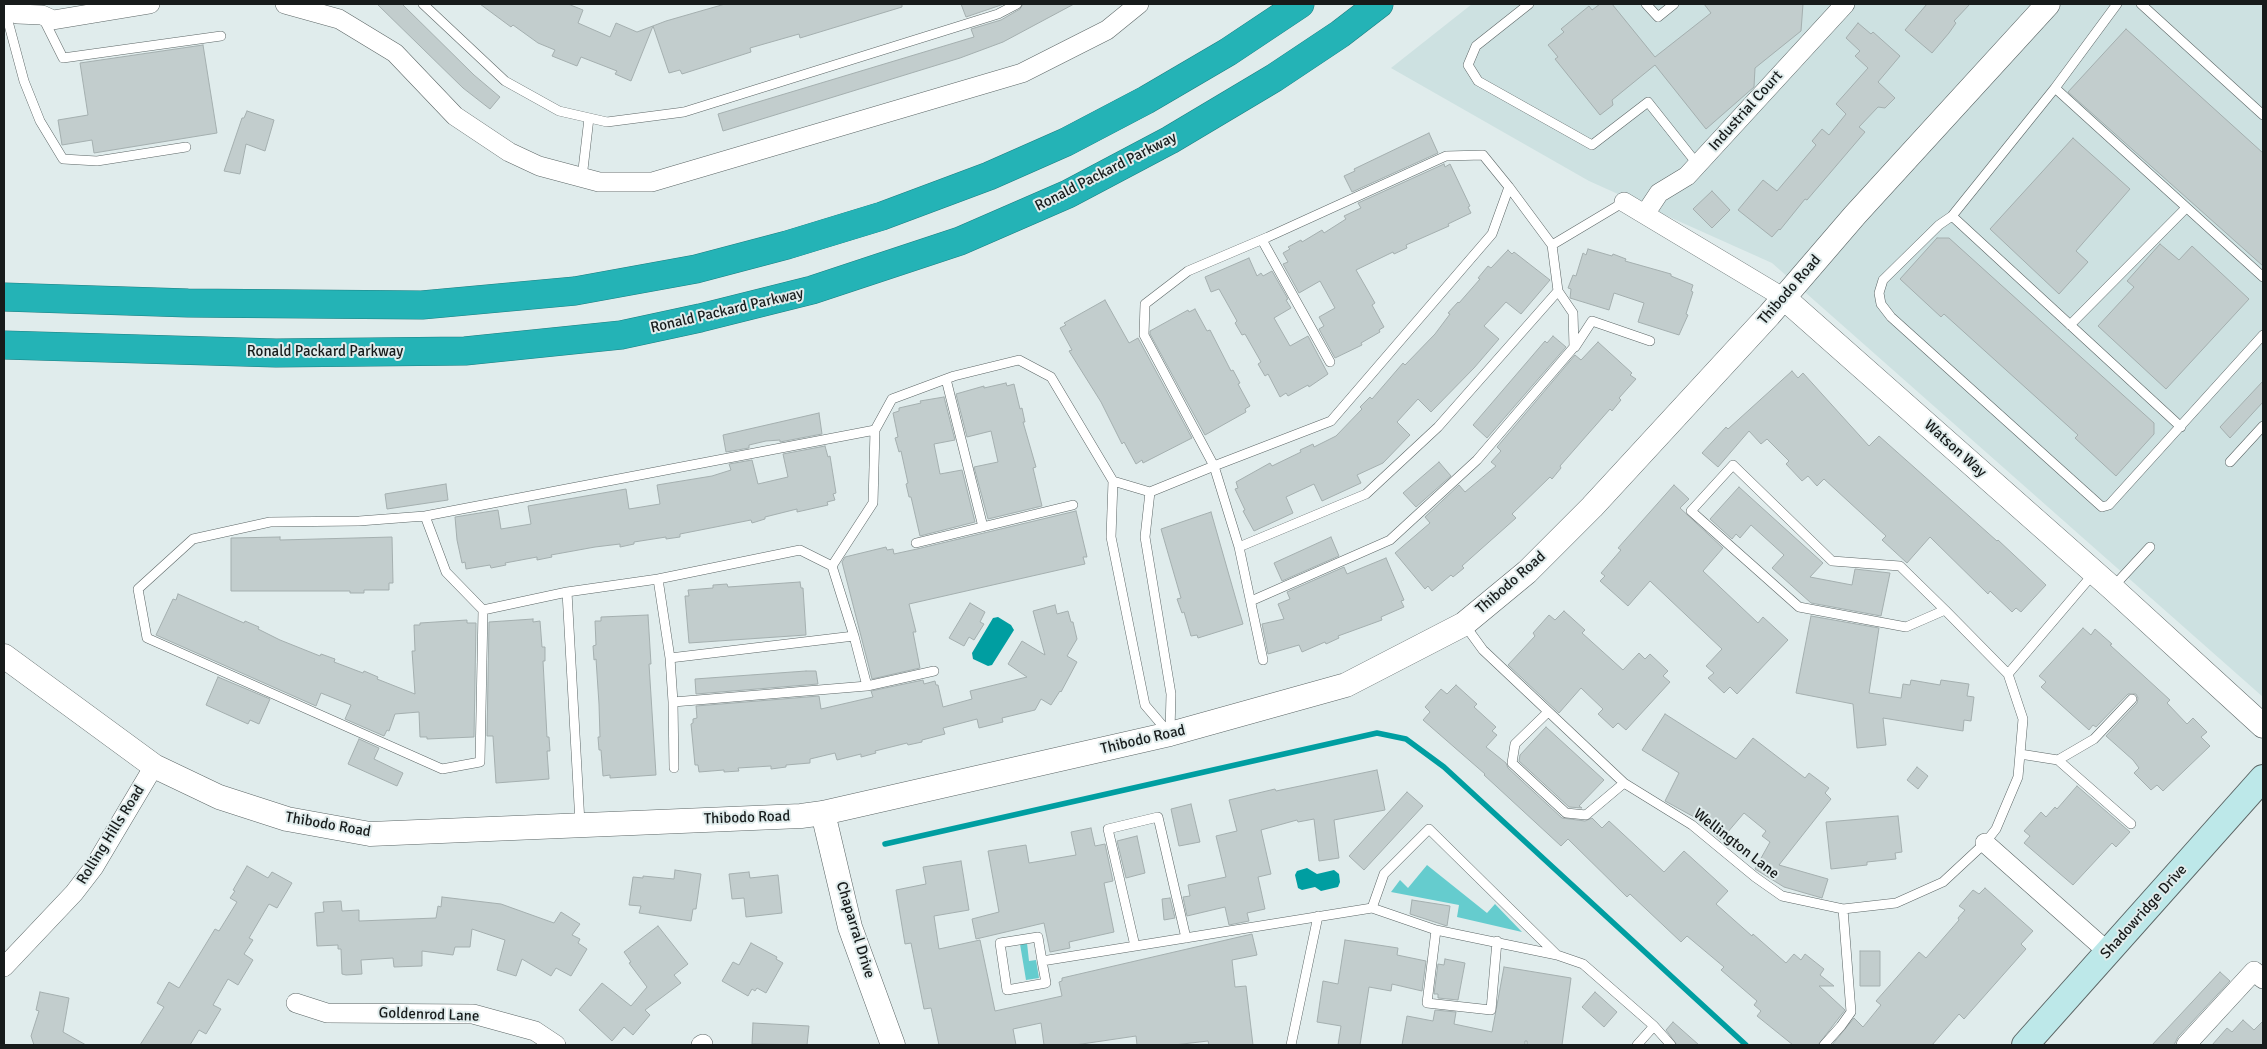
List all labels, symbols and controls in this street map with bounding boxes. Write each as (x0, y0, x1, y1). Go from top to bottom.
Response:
street label: Industrial Court (1705, 67, 1787, 155)
street label: Ronald Packard Parkway (1032, 128, 1180, 216)
street label: Thibodo Road (1755, 251, 1825, 329)
street label: Ronald Packard Parkway (649, 285, 805, 337)
street label: Ronald Packard Parkway (247, 343, 403, 361)
street label: Watson Way (1920, 416, 1990, 482)
street label: Thibodo Road (1472, 548, 1550, 618)
street label: Thibodo Road (1099, 722, 1187, 758)
street label: Rolling Hills Road (73, 782, 149, 888)
street label: Wellington Lane (1690, 805, 1782, 883)
street label: Thibodo Road (703, 807, 791, 829)
street label: Thibodo Road (284, 809, 372, 841)
street label: Shadowridge Drive (2097, 861, 2191, 963)
street label: Chaparral Drive (832, 879, 878, 981)
street label: Goldenrod Lane (378, 1004, 480, 1026)

